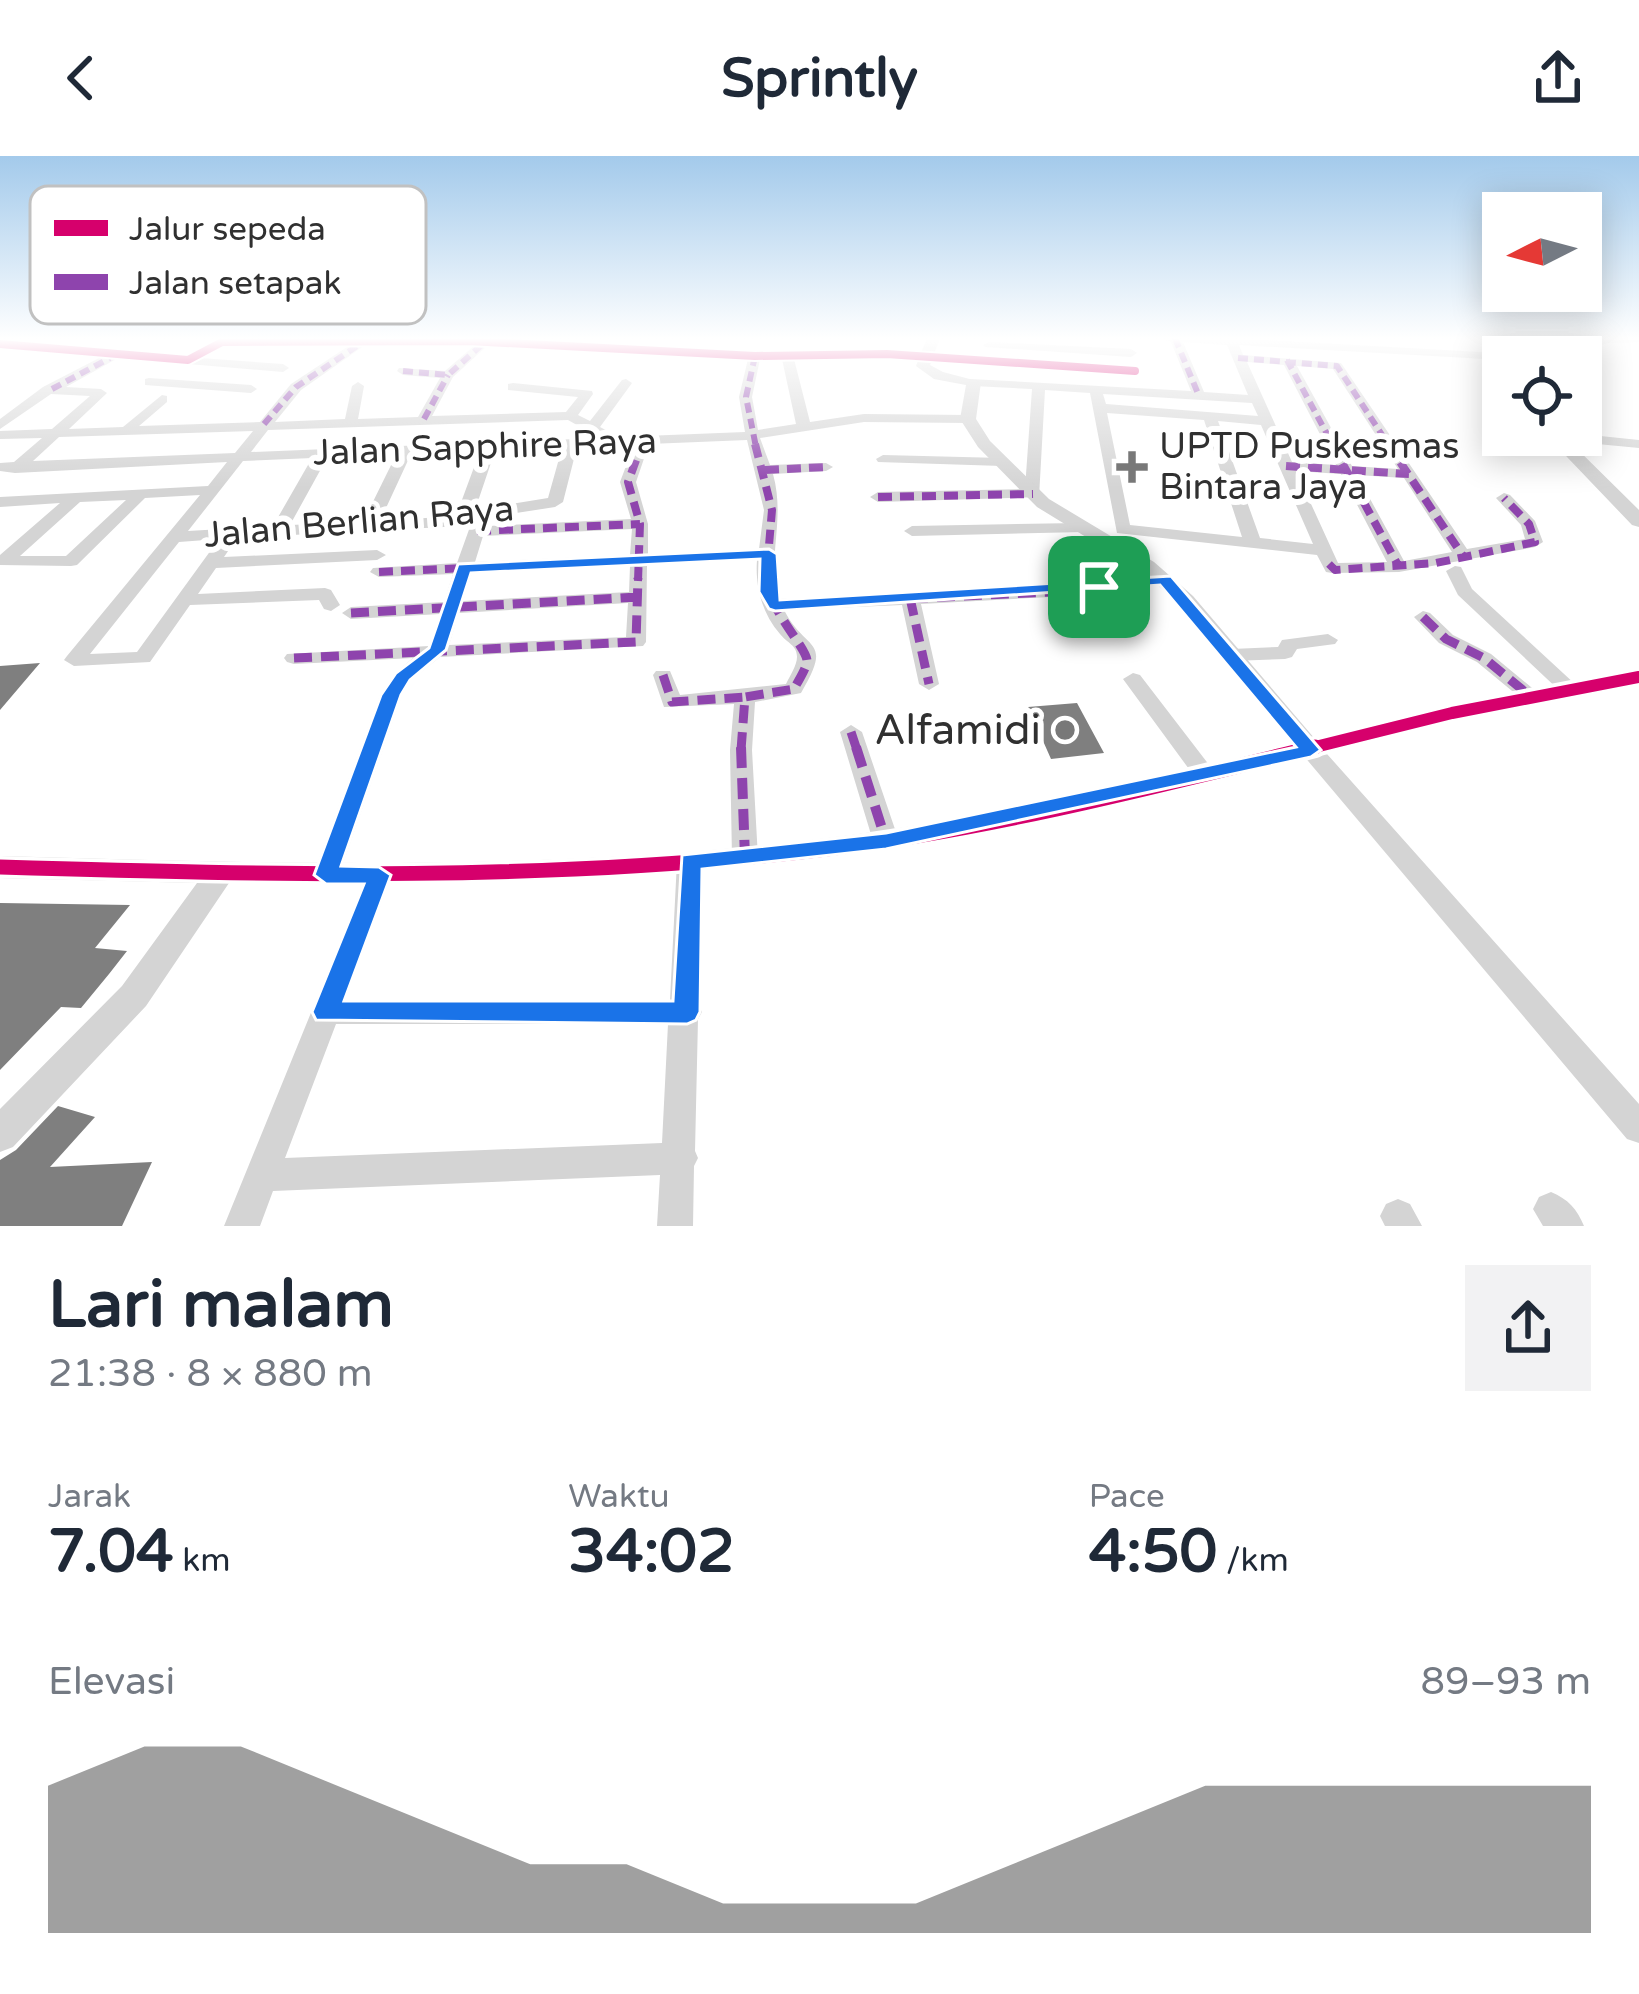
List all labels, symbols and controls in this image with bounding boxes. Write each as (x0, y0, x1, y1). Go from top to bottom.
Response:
icon: back (48, 45, 114, 111)
icon: share (1525, 45, 1591, 111)
text: Sprintly (721, 46, 918, 111)
legend (30, 186, 426, 324)
north arrow (1482, 192, 1602, 312)
map controls (1482, 192, 1602, 456)
text: Jalur sepeda (129, 210, 326, 249)
text: Jalan setapak (129, 264, 341, 303)
button: locate (1482, 336, 1602, 456)
street label: Jalan Sapphire Raya (312, 420, 658, 474)
place label: UPTD Puskesmas Bintara Jaya (1159, 425, 1459, 509)
marker: UPTD Puskesmas Bintara Jaya (1116, 451, 1148, 483)
street label: Jalan Berlian Raya (202, 487, 516, 557)
pin (1048, 536, 1150, 638)
icon: arrive (1066, 554, 1132, 620)
place label: Alfamidi (875, 705, 1041, 756)
marker: Alfamidi (1052, 717, 1078, 743)
text: Lari malam (48, 1265, 394, 1345)
button: share (1465, 1265, 1591, 1391)
text: 21:38 · 8 × 880 m (48, 1350, 373, 1397)
text: Jarak (48, 1477, 131, 1516)
text: Waktu (568, 1477, 670, 1516)
text: Pace (1089, 1477, 1165, 1516)
text: 7.04 (48, 1516, 174, 1588)
text: 34:02 (568, 1516, 735, 1588)
text: 4:50 (1089, 1516, 1217, 1588)
text: km (174, 1541, 231, 1580)
text: /km (1217, 1541, 1289, 1580)
text: Elevasi (48, 1658, 175, 1705)
text: 89–93 m (1420, 1658, 1591, 1705)

